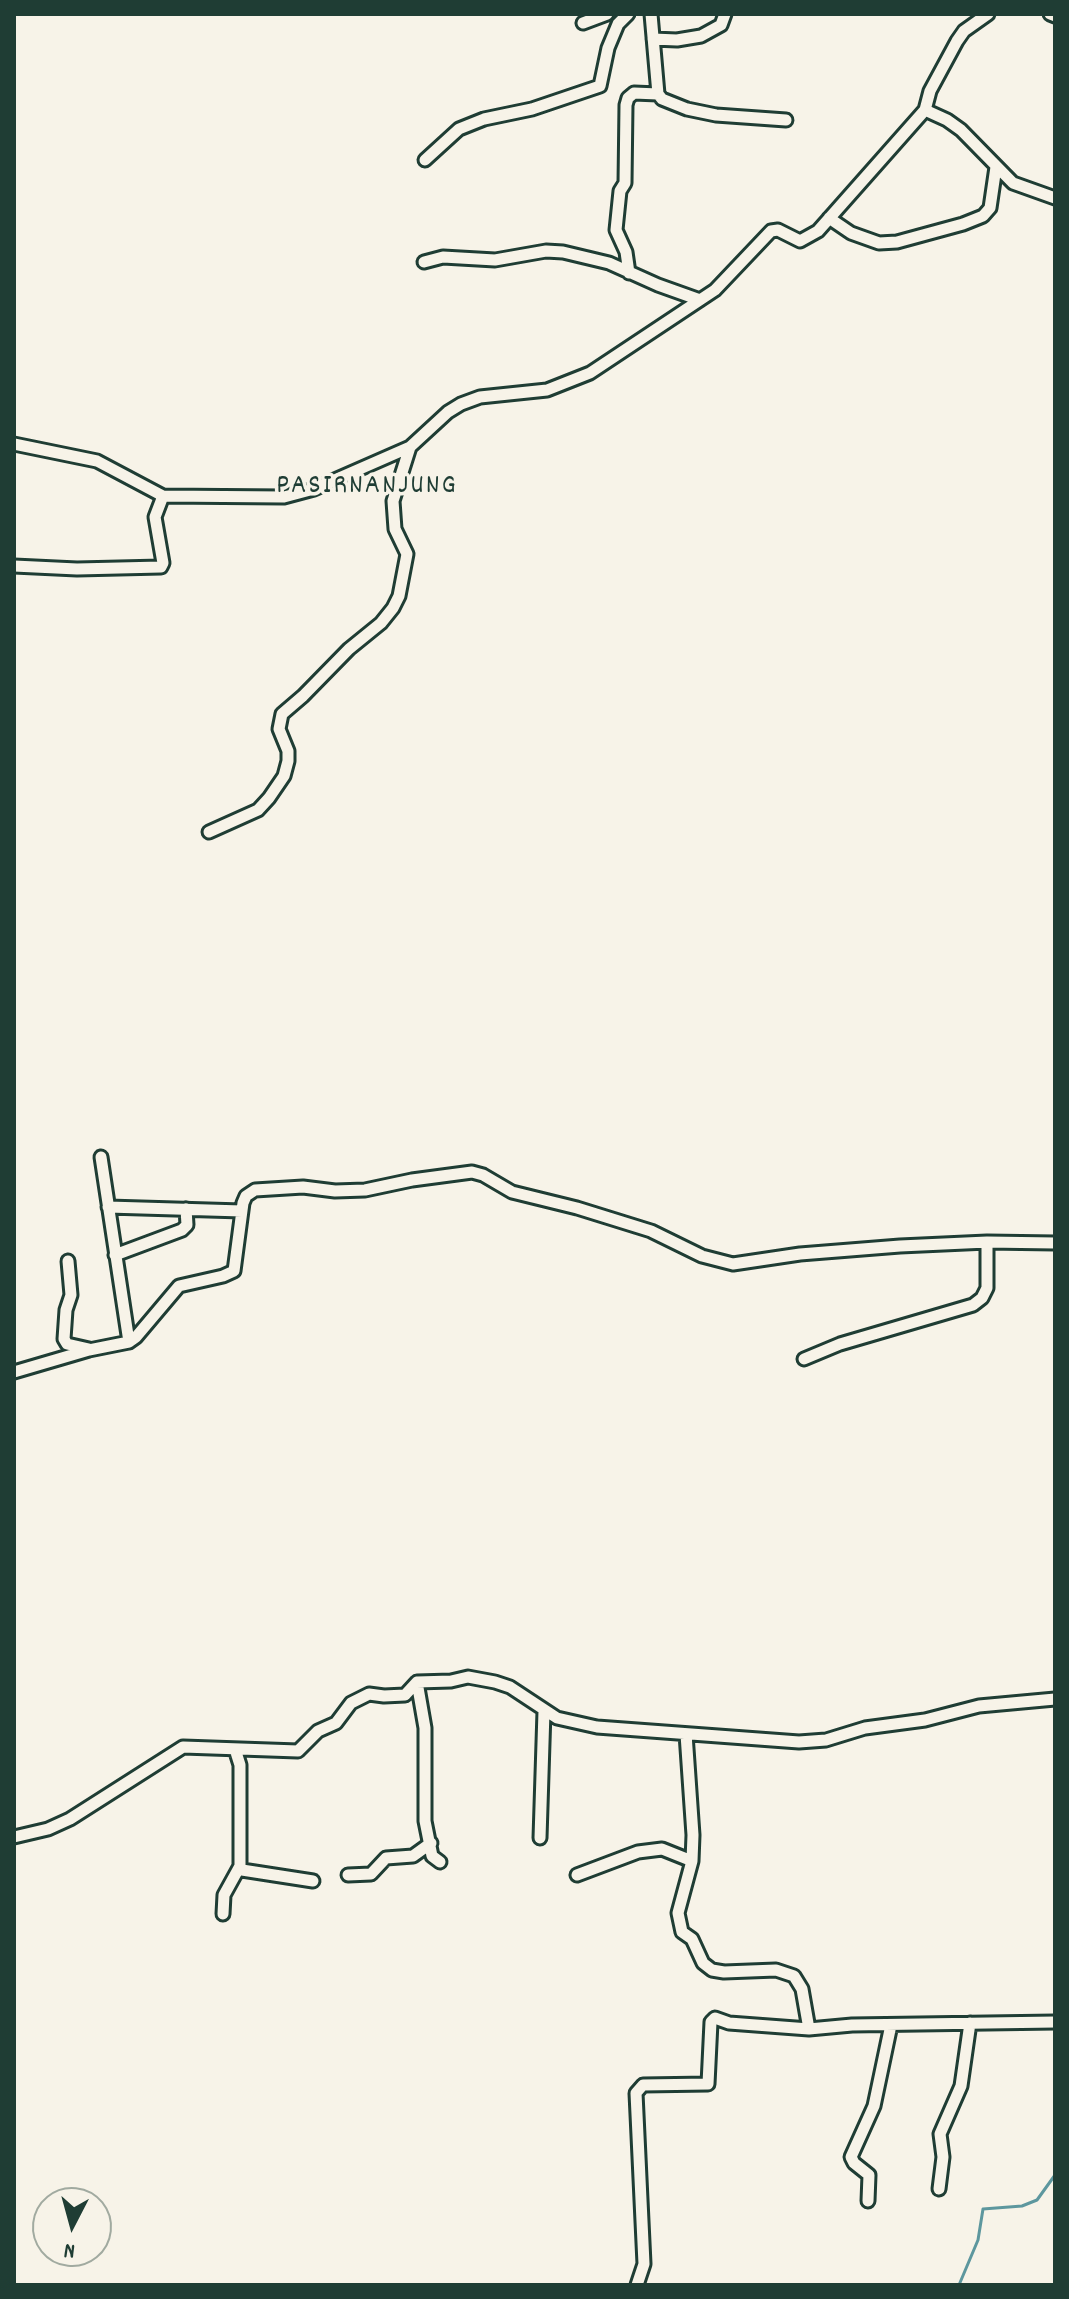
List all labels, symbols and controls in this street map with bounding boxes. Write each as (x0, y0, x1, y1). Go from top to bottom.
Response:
district label: PASIRNANJUNG (276, 471, 458, 505)
north arrow (32, 2187, 112, 2267)
text: N (63, 2233, 77, 2265)

